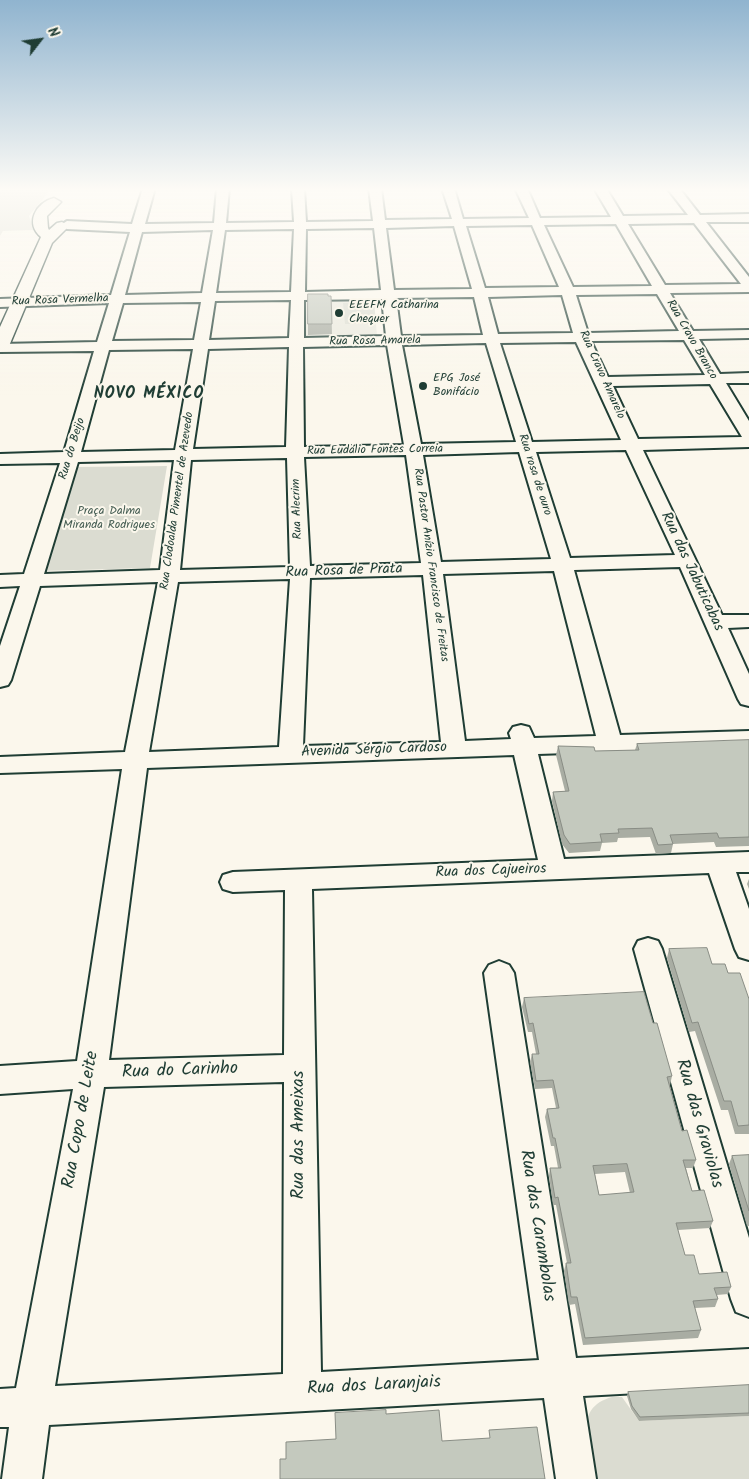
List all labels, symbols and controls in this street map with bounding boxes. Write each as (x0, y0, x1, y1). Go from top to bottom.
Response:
north arrow (15, 15, 65, 65)
text: N (41, 23, 65, 42)
street label: Rua Rosa Vermelha (11, 292, 109, 310)
street label: Rua Cravo Branco (662, 298, 720, 382)
place label: EEEFM Catharina Chequer (349, 299, 439, 327)
marker: EEEFM Catharina Chequer (333, 307, 345, 319)
street label: Rua Cravo Amarelo (575, 328, 627, 422)
street label: Rua Rosa Amarela (329, 334, 421, 350)
place label: EPG José Bonifácio (433, 372, 480, 400)
marker: EPG José Bonifácio (417, 380, 429, 392)
district label: NOVO MÉXICO (92, 385, 206, 405)
street label: Rua Clodoalda Pimentel de Azevedo (158, 411, 198, 591)
street label: Rua do Beijo (57, 416, 89, 482)
street label: Rua rosa de ouro (514, 432, 554, 518)
street label: Rua Eudálio Fontes Correia (307, 443, 443, 459)
street label: Rua Pastor Anízio Francisco de Freitas (409, 467, 451, 663)
street label: Rua Alecrim (290, 478, 306, 540)
park label: Praça Dalma Miranda Rodrigues (63, 505, 155, 533)
street label: Rua das Jabuticabas (655, 510, 727, 634)
street label: Rua Rosa de Prata (285, 561, 403, 583)
street label: Avenida Sérgio Cardoso (301, 739, 447, 763)
street label: Rua dos Cajueiros (435, 861, 547, 883)
street label: Rua Copo de Leite (59, 1050, 105, 1190)
street label: Rua das Graviolas (669, 1057, 727, 1191)
street label: Rua do Carinho (122, 1059, 238, 1085)
street label: Rua das Ameixas (289, 1071, 311, 1199)
street label: Rua das Carambolas (513, 1149, 559, 1303)
street label: Rua dos Laranjais (306, 1373, 442, 1401)

